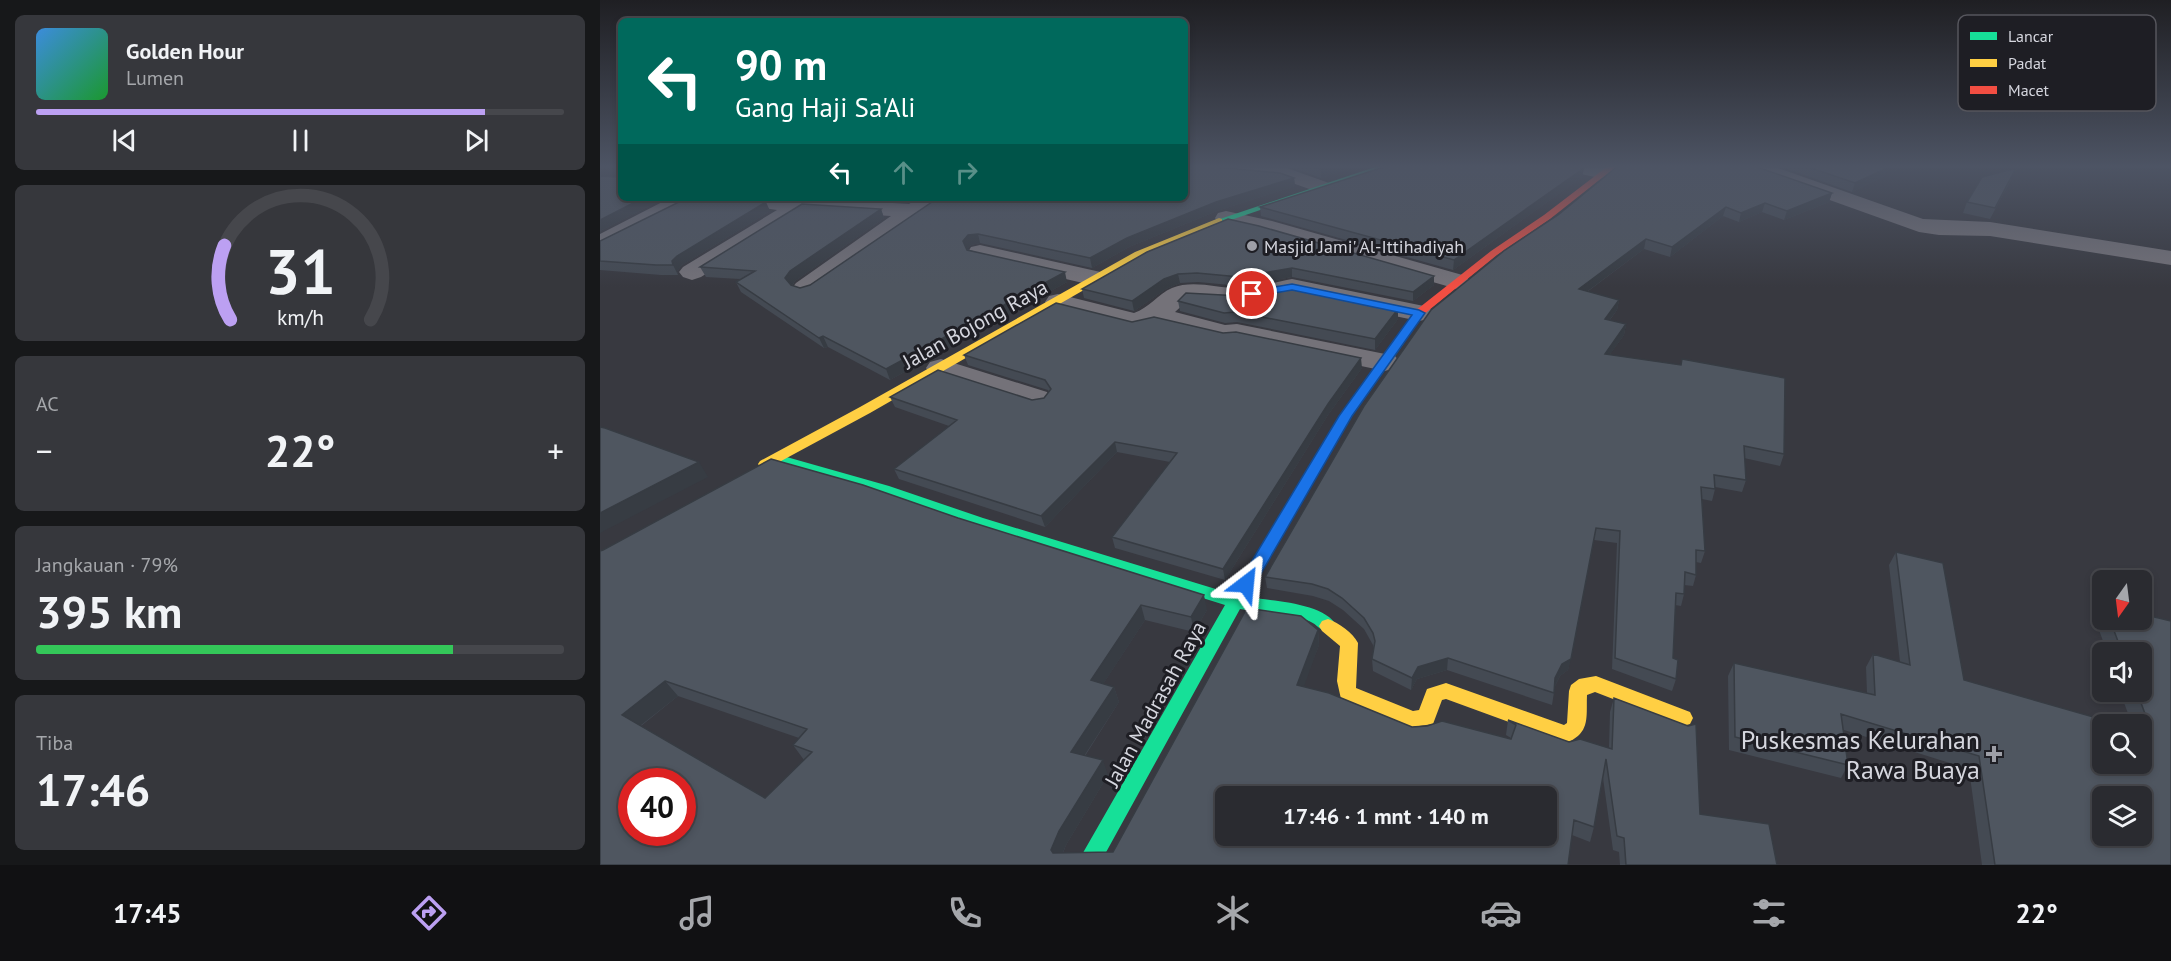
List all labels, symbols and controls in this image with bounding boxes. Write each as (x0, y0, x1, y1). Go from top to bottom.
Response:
legend (1958, 15, 2156, 111)
text: Lancar (2008, 26, 2054, 46)
text: Golden Hour (126, 37, 244, 65)
text: 90 m (735, 37, 827, 92)
icon: left (636, 42, 714, 120)
text: Padat (2008, 53, 2047, 73)
text: Lumen (126, 65, 184, 91)
text: Macet (2008, 80, 2050, 100)
text: Gang Haji Sa'Ali (735, 90, 916, 124)
icon: previous (108, 124, 141, 157)
icon: pause (284, 124, 317, 157)
icon: next (460, 124, 493, 157)
icon: left (824, 156, 857, 189)
icon: ahead (887, 156, 920, 189)
icon: right (950, 156, 983, 189)
text: 31 (265, 230, 335, 311)
place label: Masjid Jami' Al-Ittihadiyah (1264, 235, 1464, 258)
marker: Masjid Jami' Al-Ittihadiyah (1245, 239, 1259, 253)
pin (1226, 268, 1277, 319)
street label: Jalan Bojong Raya (897, 273, 1052, 376)
icon: arrive (1235, 277, 1268, 310)
text: km/h (276, 303, 323, 331)
text: AC (36, 391, 59, 417)
text: 22° (265, 421, 335, 479)
text: − (36, 429, 53, 472)
text: + (547, 429, 564, 472)
text: Jangkauan · 79% (36, 552, 178, 578)
position arrow (1214, 552, 1278, 616)
north arrow (2092, 570, 2152, 630)
map controls (2092, 570, 2152, 846)
text: 395 km (36, 582, 182, 640)
street label: Jalan Madrasah Raya (1098, 616, 1212, 792)
button: sound (2092, 642, 2152, 702)
button: search (2092, 714, 2152, 774)
place label: Puskesmas Kelurahan Rawa Buaya (1741, 723, 1980, 786)
text: Tiba (36, 730, 73, 756)
marker: Puskesmas Kelurahan Rawa Buaya (1985, 745, 2003, 763)
text: 17:46 (36, 760, 150, 818)
speed limit sign: 40 (618, 768, 696, 846)
button: layers (2092, 786, 2152, 846)
text: 17:46 · 1 mnt · 140 m (1283, 802, 1489, 830)
icon: directions (408, 892, 450, 934)
icon: music (676, 892, 718, 934)
icon: phone (944, 892, 986, 934)
icon: climate (1212, 892, 1254, 934)
icon: car (1480, 892, 1522, 934)
icon: filters (1748, 892, 1790, 934)
text: 17:45 (113, 896, 182, 930)
text: 22° (2016, 896, 2058, 930)

